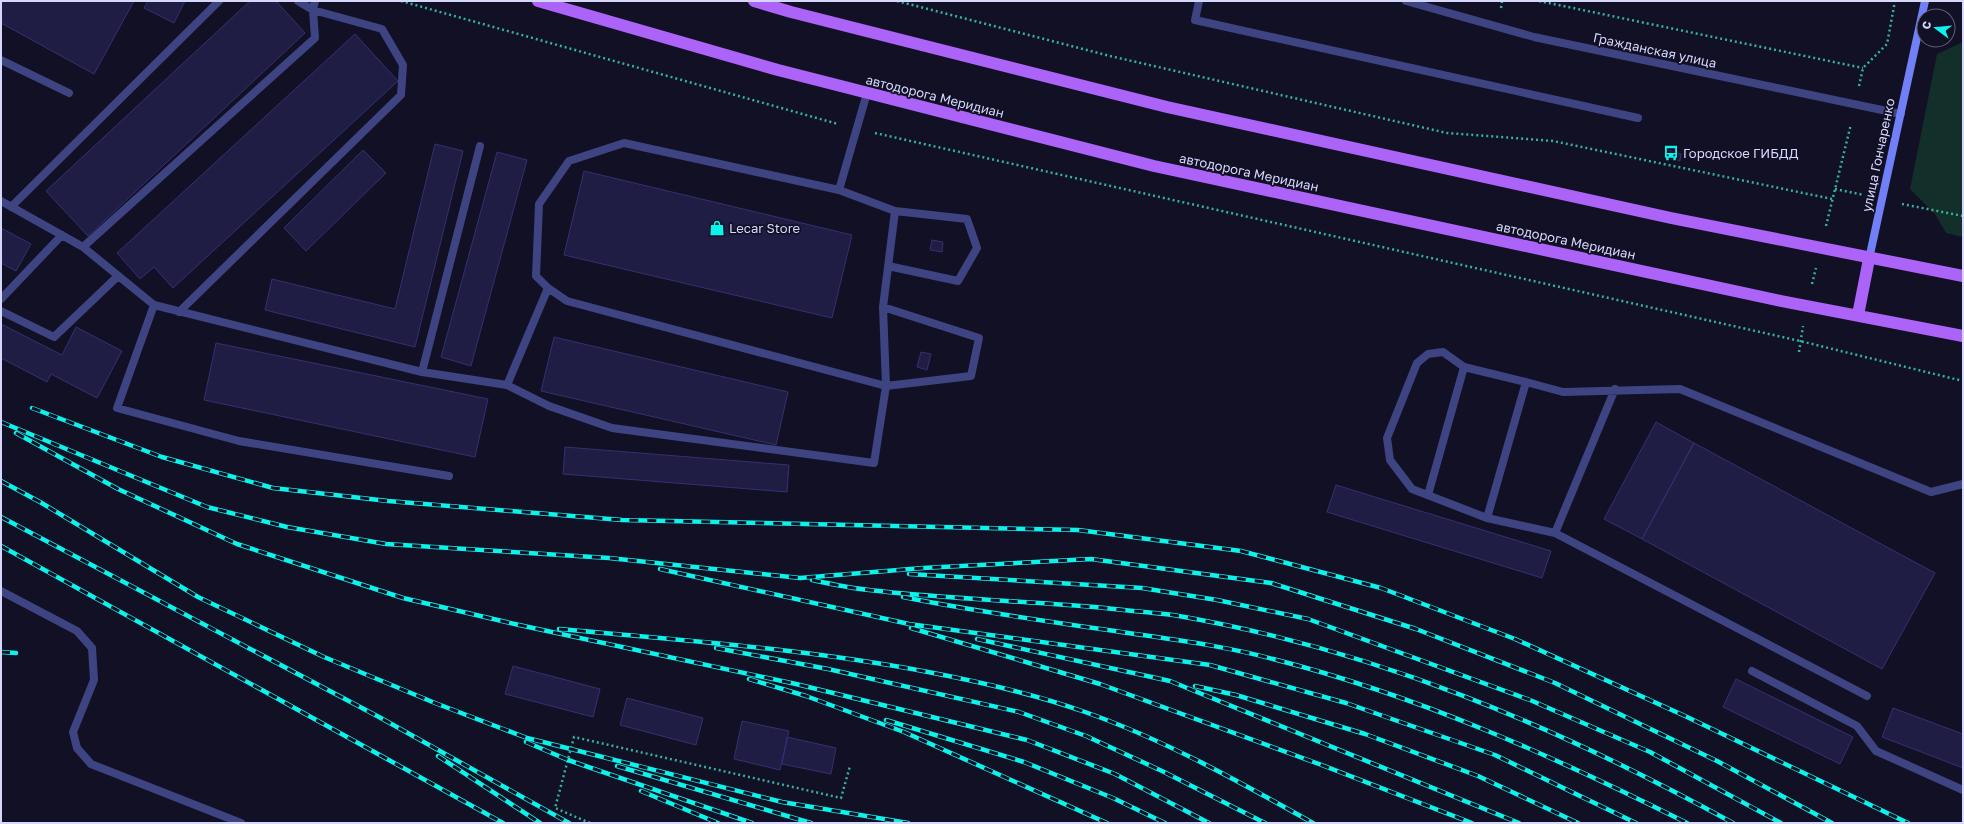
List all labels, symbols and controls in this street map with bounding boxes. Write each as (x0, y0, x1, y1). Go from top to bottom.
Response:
north arrow (1916, 8, 1956, 48)
text: С (1919, 19, 1933, 31)
street label: Гражданская улица (1592, 29, 1718, 71)
street label: автодорога Меридиан (864, 71, 1006, 121)
street label: улица Гончаренко (1858, 96, 1898, 213)
bus stop icon: Городское ГИБДД (1662, 144, 1680, 162)
place label: Городское ГИБДД (1683, 145, 1799, 161)
street label: автодорога Меридиан (1178, 149, 1320, 195)
street label: автодорога Меридиан (1495, 217, 1637, 263)
shop icon: Lecar Store (708, 219, 726, 237)
place label: Lecar Store (729, 220, 800, 236)

